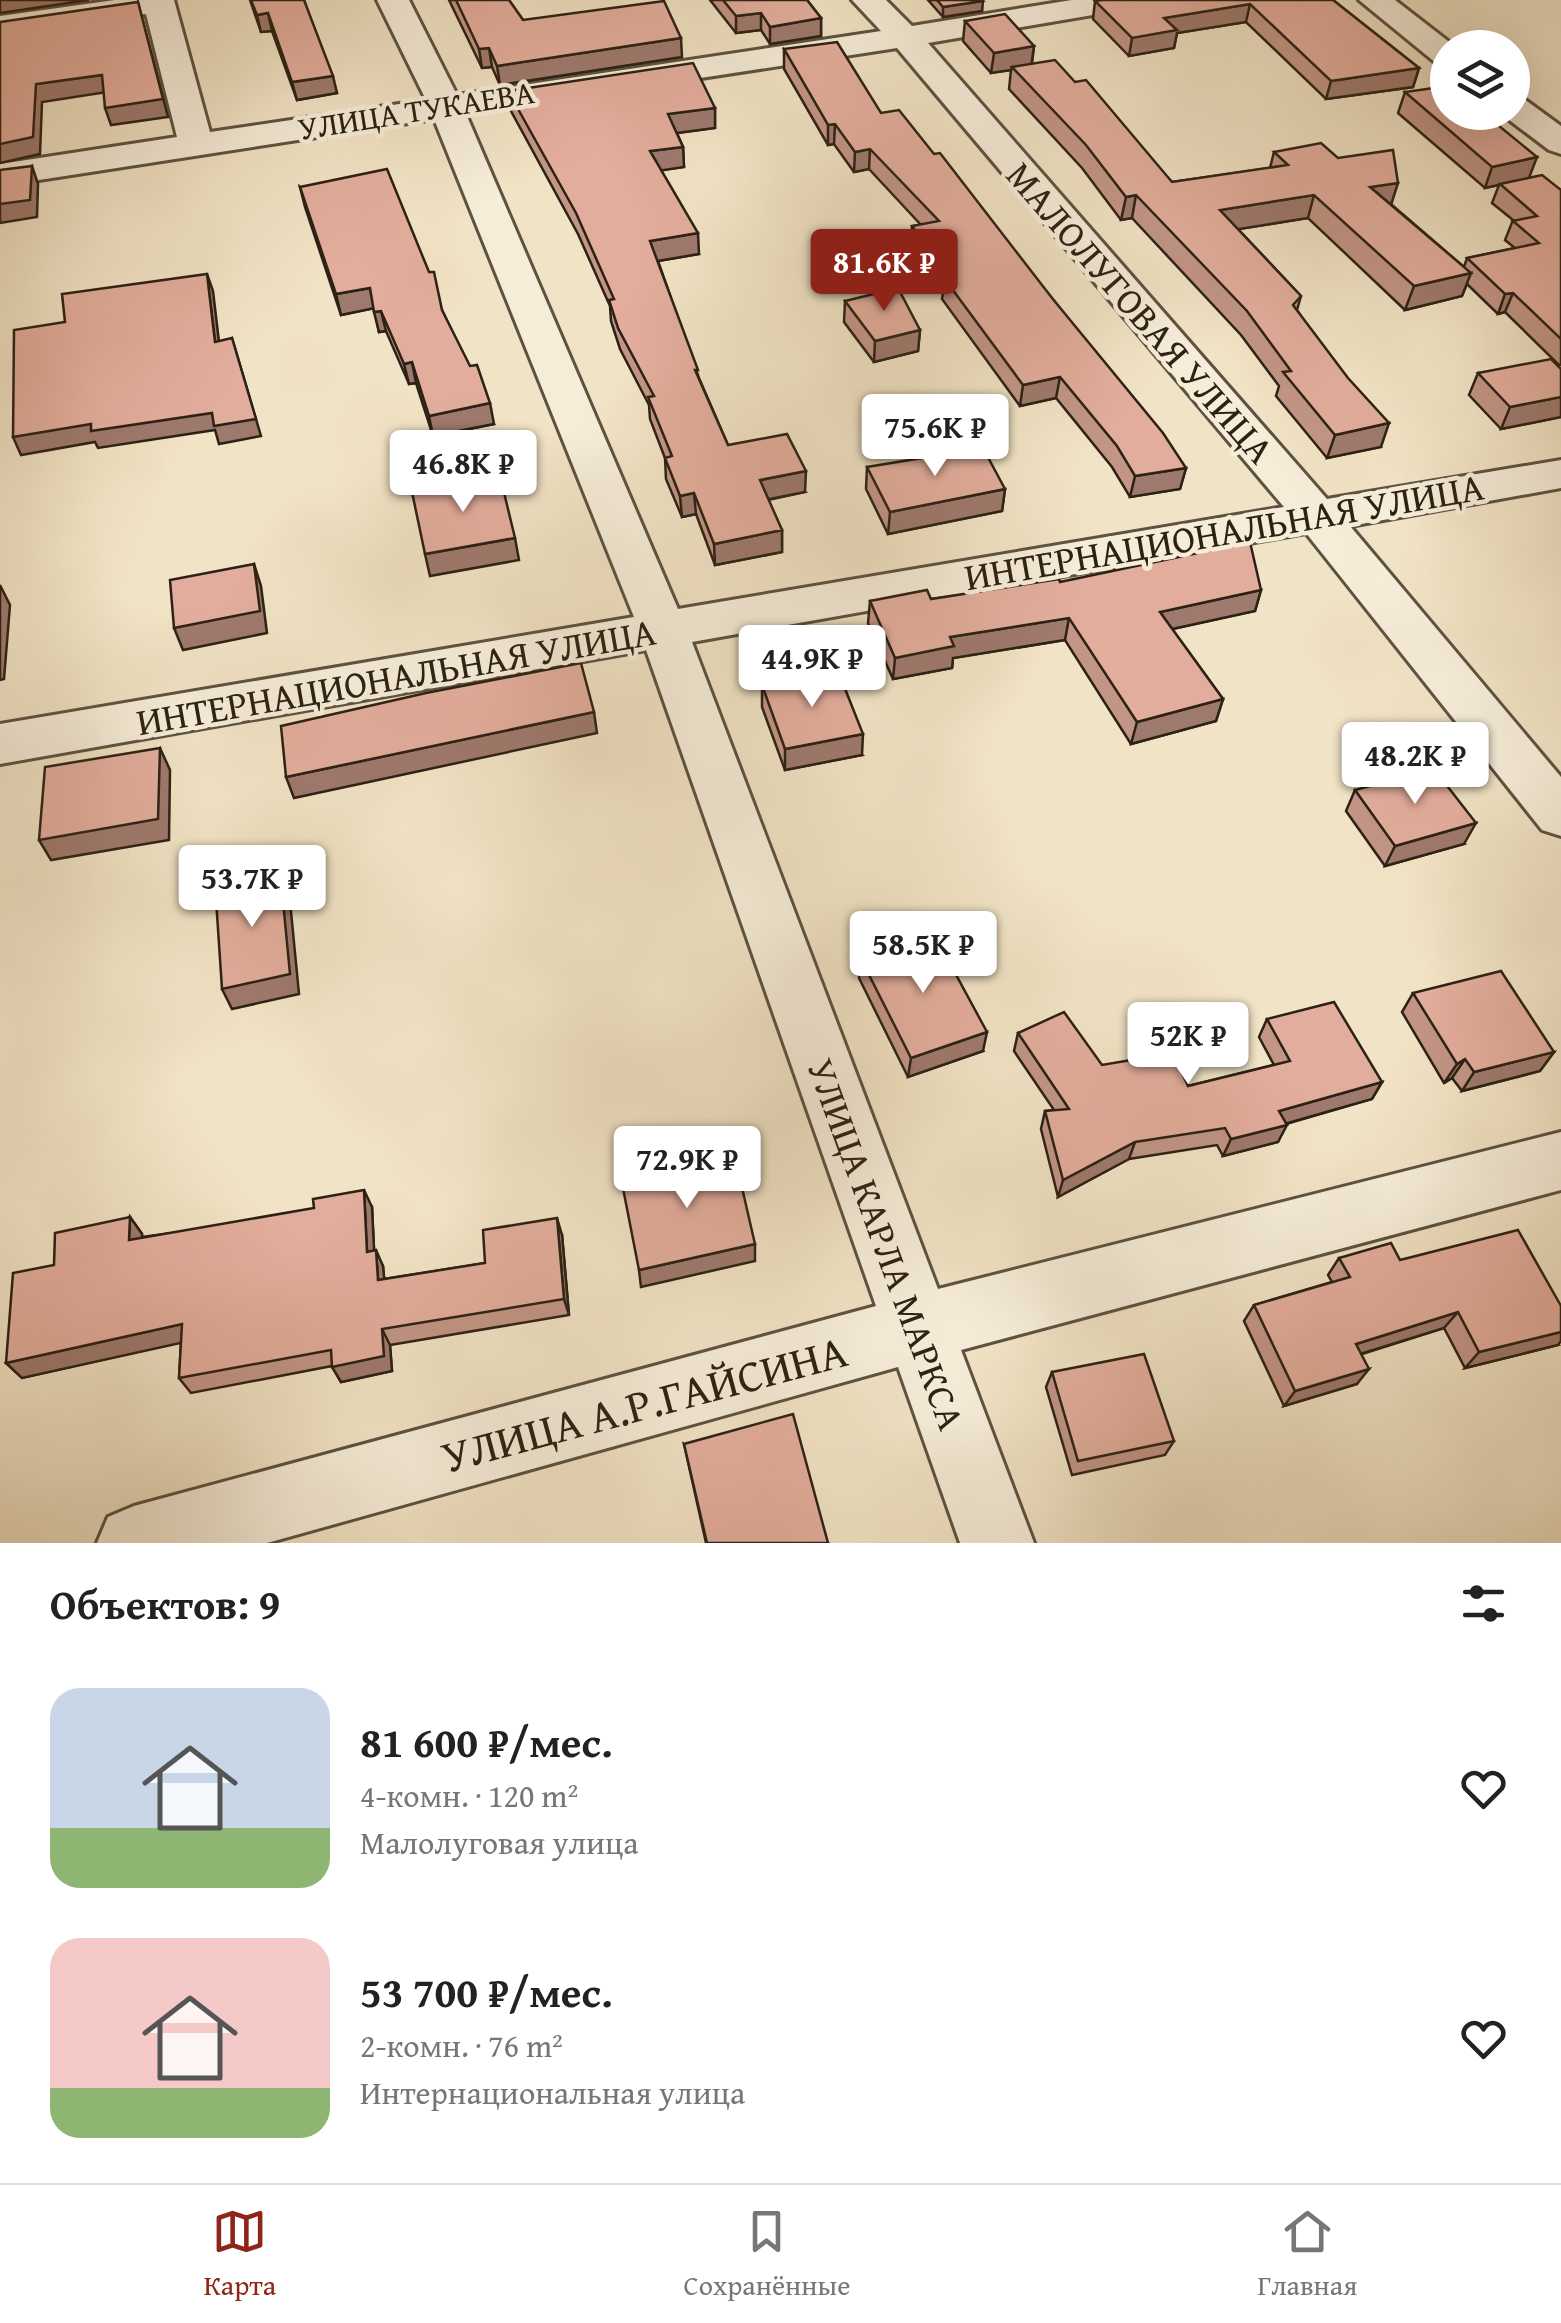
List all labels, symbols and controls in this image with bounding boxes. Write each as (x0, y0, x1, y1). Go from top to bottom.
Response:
map controls (1430, 30, 1530, 130)
button: layers (1430, 30, 1530, 130)
street label: УЛИЦА ТУКАЕВА (294, 68, 538, 152)
street label: МАЛОЛУГОВАЯ УЛИЦА (994, 149, 1288, 475)
pin: 81.6K ₽ (792, 229, 976, 314)
text: 81.6K ₽ (833, 238, 935, 285)
pin: 75.6K ₽ (843, 394, 1027, 479)
text: 75.6K ₽ (884, 403, 986, 450)
pin: 46.8K ₽ (371, 430, 555, 515)
text: 46.8K ₽ (412, 439, 514, 486)
street label: ИНТЕРНАЦИОНАЛЬНАЯ УЛИЦА (960, 458, 1488, 604)
street label: ИНТЕРНАЦИОНАЛЬНАЯ УЛИЦА (132, 603, 660, 749)
pin: 44.9K ₽ (720, 625, 904, 710)
text: 44.9K ₽ (761, 634, 863, 681)
pin: 48.2K ₽ (1323, 722, 1507, 807)
text: 48.2K ₽ (1364, 731, 1466, 778)
pin: 53.7K ₽ (160, 845, 344, 930)
text: 53.7K ₽ (201, 854, 303, 901)
pin: 58.5K ₽ (831, 911, 1015, 996)
text: 58.5K ₽ (872, 920, 974, 967)
pin: 52K ₽ (1118, 1002, 1258, 1087)
text: 52K ₽ (1150, 1011, 1227, 1058)
street label: УЛИЦА КАРЛА МАРКСА (794, 1050, 980, 1438)
pin: 72.9K ₽ (595, 1126, 779, 1211)
text: 72.9K ₽ (636, 1135, 738, 1182)
street label: УЛИЦА А.Р.ГАЙСИНА (434, 1318, 854, 1488)
text: Объектов: 9 (50, 1573, 280, 1634)
icon: filters (1456, 1576, 1511, 1631)
text: 81 600 ₽/мес. (360, 1711, 613, 1772)
icon: home (130, 1728, 250, 1848)
icon: heart (1456, 1761, 1511, 1816)
text: 4-комн. · 120 m² (360, 1772, 578, 1819)
text: Малолуговая улица (360, 1819, 639, 1866)
text: 53 700 ₽/мес. (360, 1961, 613, 2022)
icon: home (130, 1978, 250, 2098)
icon: heart (1456, 2011, 1511, 2066)
text: 2-комн. · 76 m² (360, 2022, 563, 2069)
text: Интернациональная улица (360, 2069, 745, 2116)
tab: Карта (204, 2204, 276, 2305)
tab: Сохранённые (683, 2204, 850, 2305)
tab: Главная (1258, 2204, 1357, 2305)

